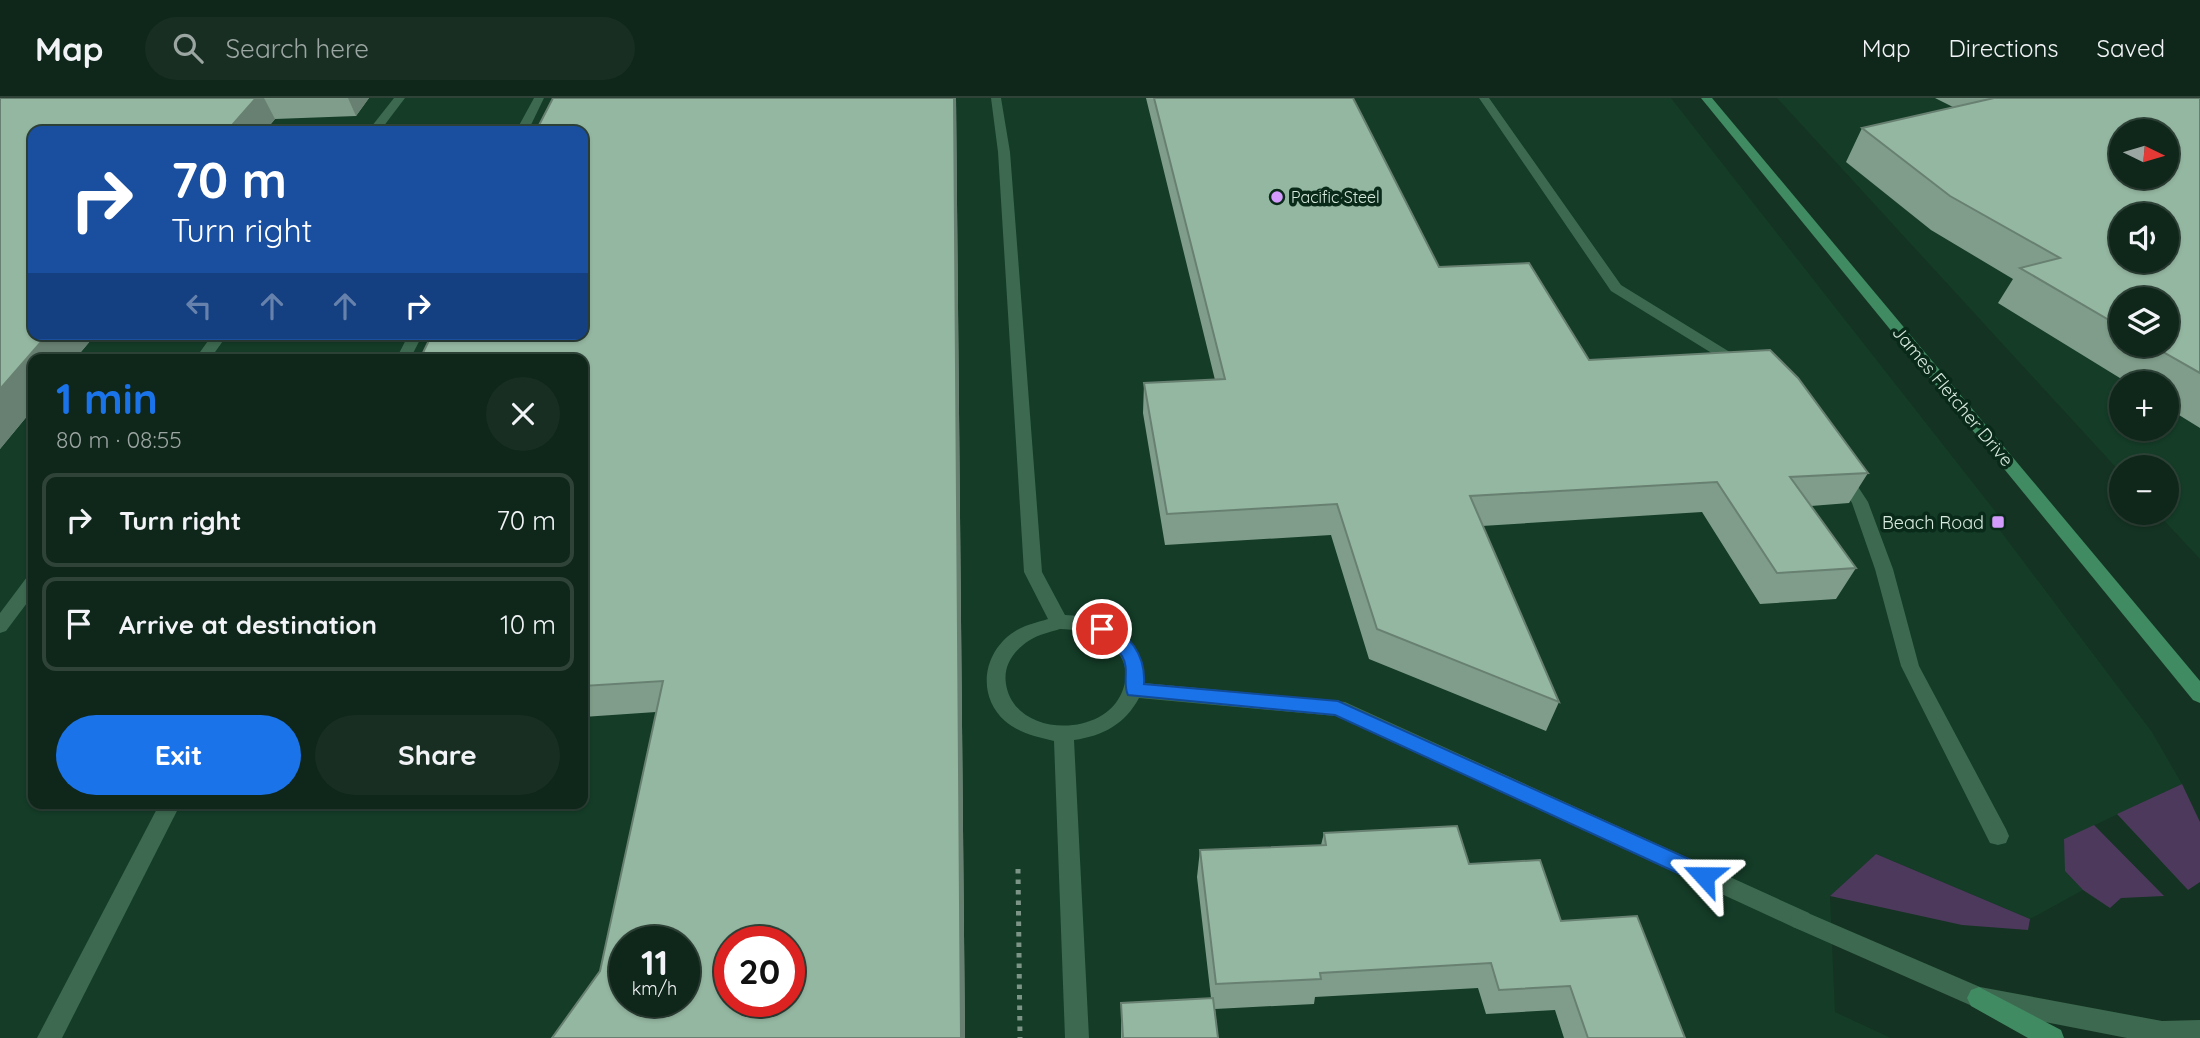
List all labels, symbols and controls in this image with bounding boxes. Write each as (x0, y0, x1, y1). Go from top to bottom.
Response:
search box (145, 17, 635, 80)
text: Map (35, 28, 103, 69)
icon: search (169, 29, 207, 67)
text: Search here (225, 32, 369, 65)
text: Map (1862, 33, 1911, 63)
text: Directions (1949, 33, 2059, 63)
text: Saved (2097, 33, 2165, 63)
north arrow (2109, 119, 2179, 189)
map controls (2109, 119, 2179, 525)
text: 70 m (171, 149, 287, 210)
icon: right (56, 154, 147, 245)
place label: Pacific Steel (1291, 187, 1380, 207)
marker: Pacific Steel (1269, 189, 1285, 205)
button: sound (2109, 203, 2179, 273)
text: Turn right (171, 210, 312, 250)
icon: left (180, 287, 218, 325)
icon: ahead (253, 287, 291, 325)
icon: ahead (326, 287, 364, 325)
icon: right (399, 287, 437, 325)
button: layers (2109, 287, 2179, 357)
street label: James Fletcher Drive (1888, 321, 2018, 471)
button: + (2109, 371, 2179, 441)
text: 1 min (56, 372, 158, 425)
button: close (486, 377, 560, 451)
text: 80 m · 08:55 (56, 425, 182, 454)
button: − (2109, 455, 2179, 525)
icon: right (60, 501, 98, 539)
text: Turn right (119, 504, 241, 537)
text: 70 m (496, 504, 556, 537)
place label: Beach Road (1882, 511, 1984, 534)
marker: Beach Road (1990, 514, 2006, 530)
pin (1072, 599, 1132, 659)
icon: arrive (60, 605, 98, 643)
text: Arrive at destination (119, 608, 377, 641)
text: 10 m (500, 608, 556, 641)
icon: arrive (1083, 610, 1121, 648)
button: Exit (56, 715, 301, 795)
button: Share (315, 715, 560, 795)
position arrow (1667, 839, 1741, 913)
speed limit sign: 20 (714, 926, 805, 1017)
text: 11 (641, 940, 668, 984)
text: km/h (632, 977, 677, 1000)

